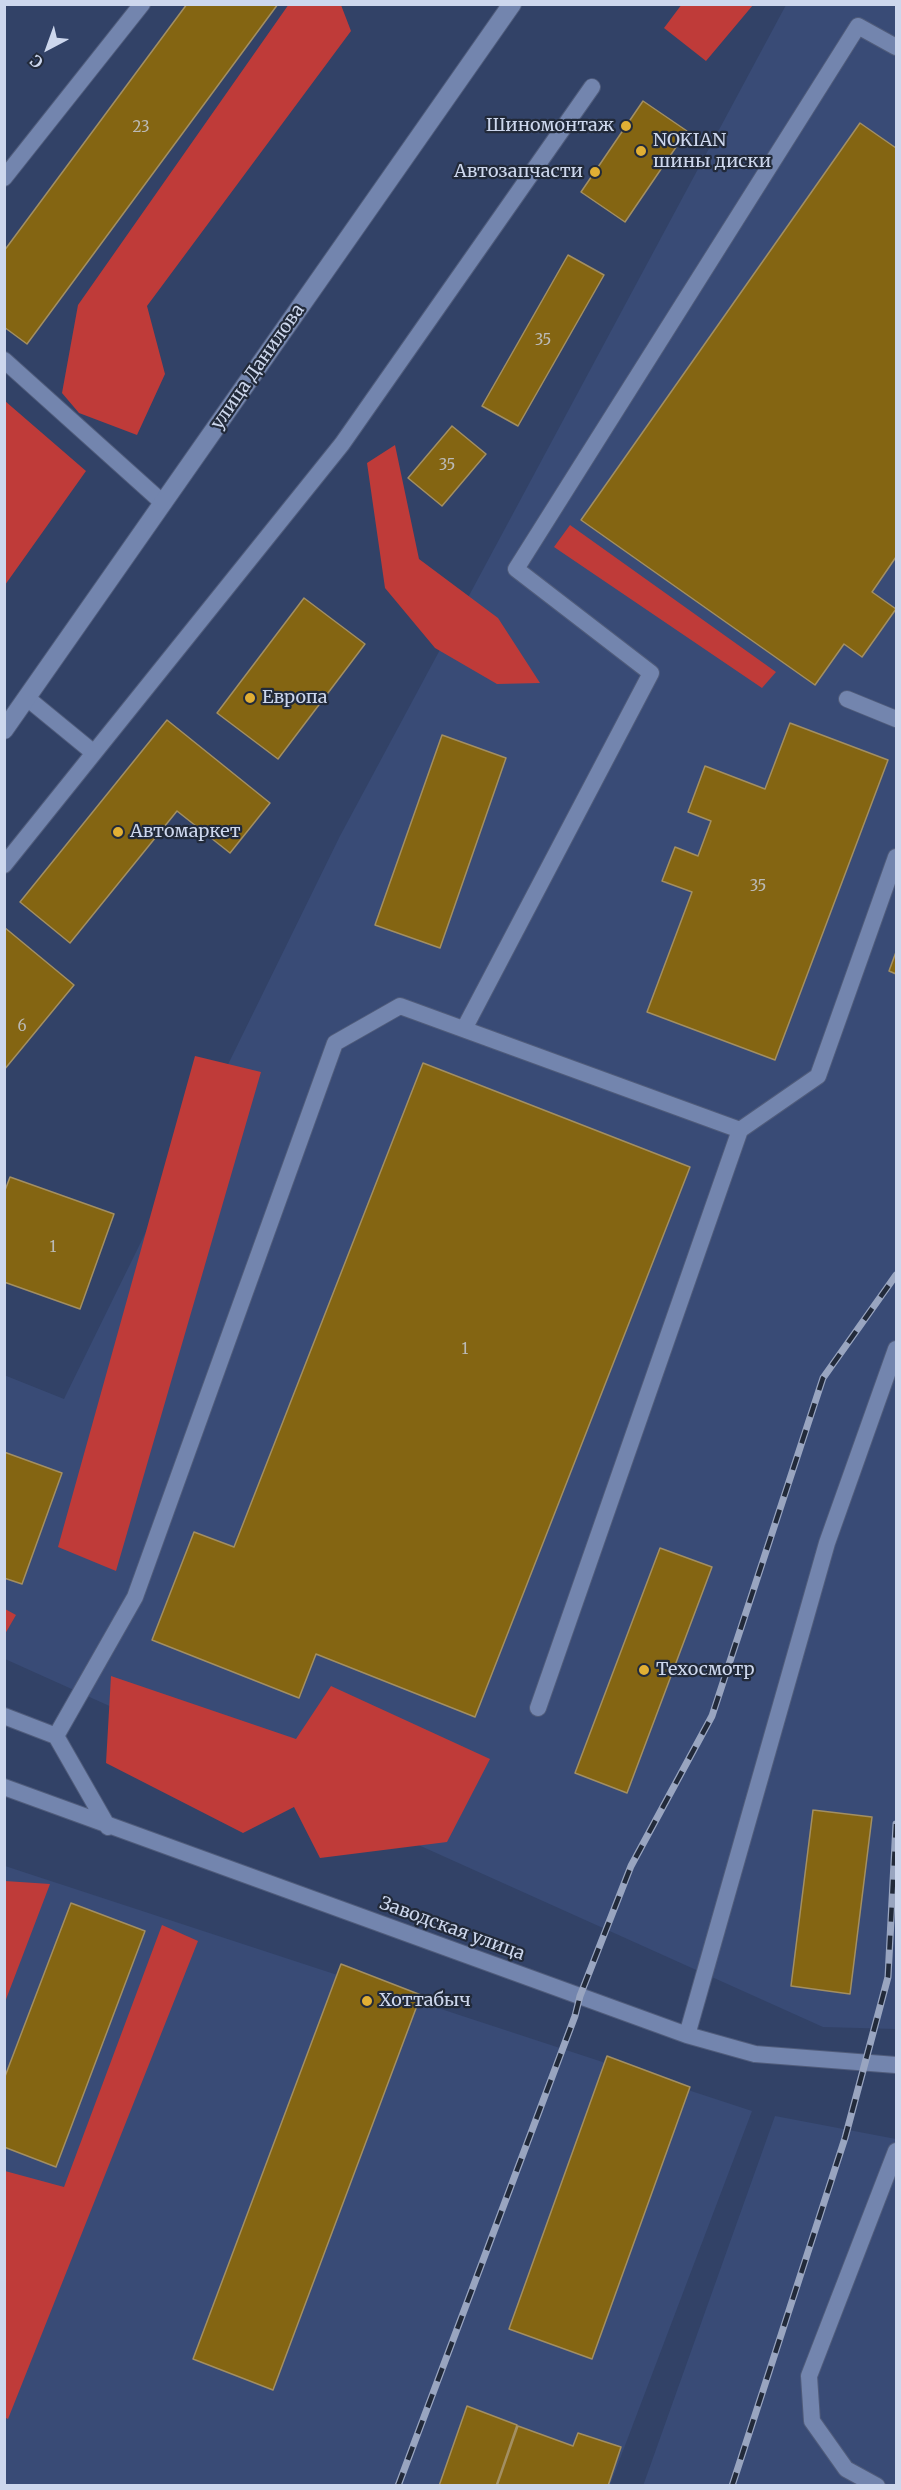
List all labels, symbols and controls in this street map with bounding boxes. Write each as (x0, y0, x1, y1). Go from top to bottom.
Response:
north arrow (18, 18, 78, 78)
text: С (26, 51, 47, 73)
place label: Шиномонтаж (486, 115, 614, 137)
house number: 23 (133, 119, 149, 137)
marker: Шиномонтаж (619, 119, 633, 133)
place label: NOKIAN шины диски (653, 130, 771, 172)
marker: NOKIAN шины диски (634, 144, 648, 158)
place label: Автозапчасти (454, 161, 583, 183)
marker: Автозапчасти (588, 165, 602, 179)
street label: улица Данилова (207, 300, 309, 434)
house number: 35 (535, 332, 551, 350)
house number: 35 (439, 457, 455, 475)
place label: Европа (262, 687, 327, 709)
marker: Европа (243, 691, 257, 705)
place label: Автомаркет (130, 821, 241, 843)
marker: Автомаркет (111, 825, 125, 839)
house number: 35 (750, 878, 766, 896)
house number: 6 (17, 1018, 27, 1036)
house number: 1 (50, 1239, 56, 1257)
house number: 1 (462, 1341, 468, 1359)
place label: Техосмотр (656, 1659, 755, 1681)
marker: Техосмотр (637, 1663, 651, 1677)
street label: Заводская улица (376, 1893, 528, 1965)
place label: Хоттабыч (379, 1990, 471, 2012)
marker: Хоттабыч (360, 1994, 374, 2008)

